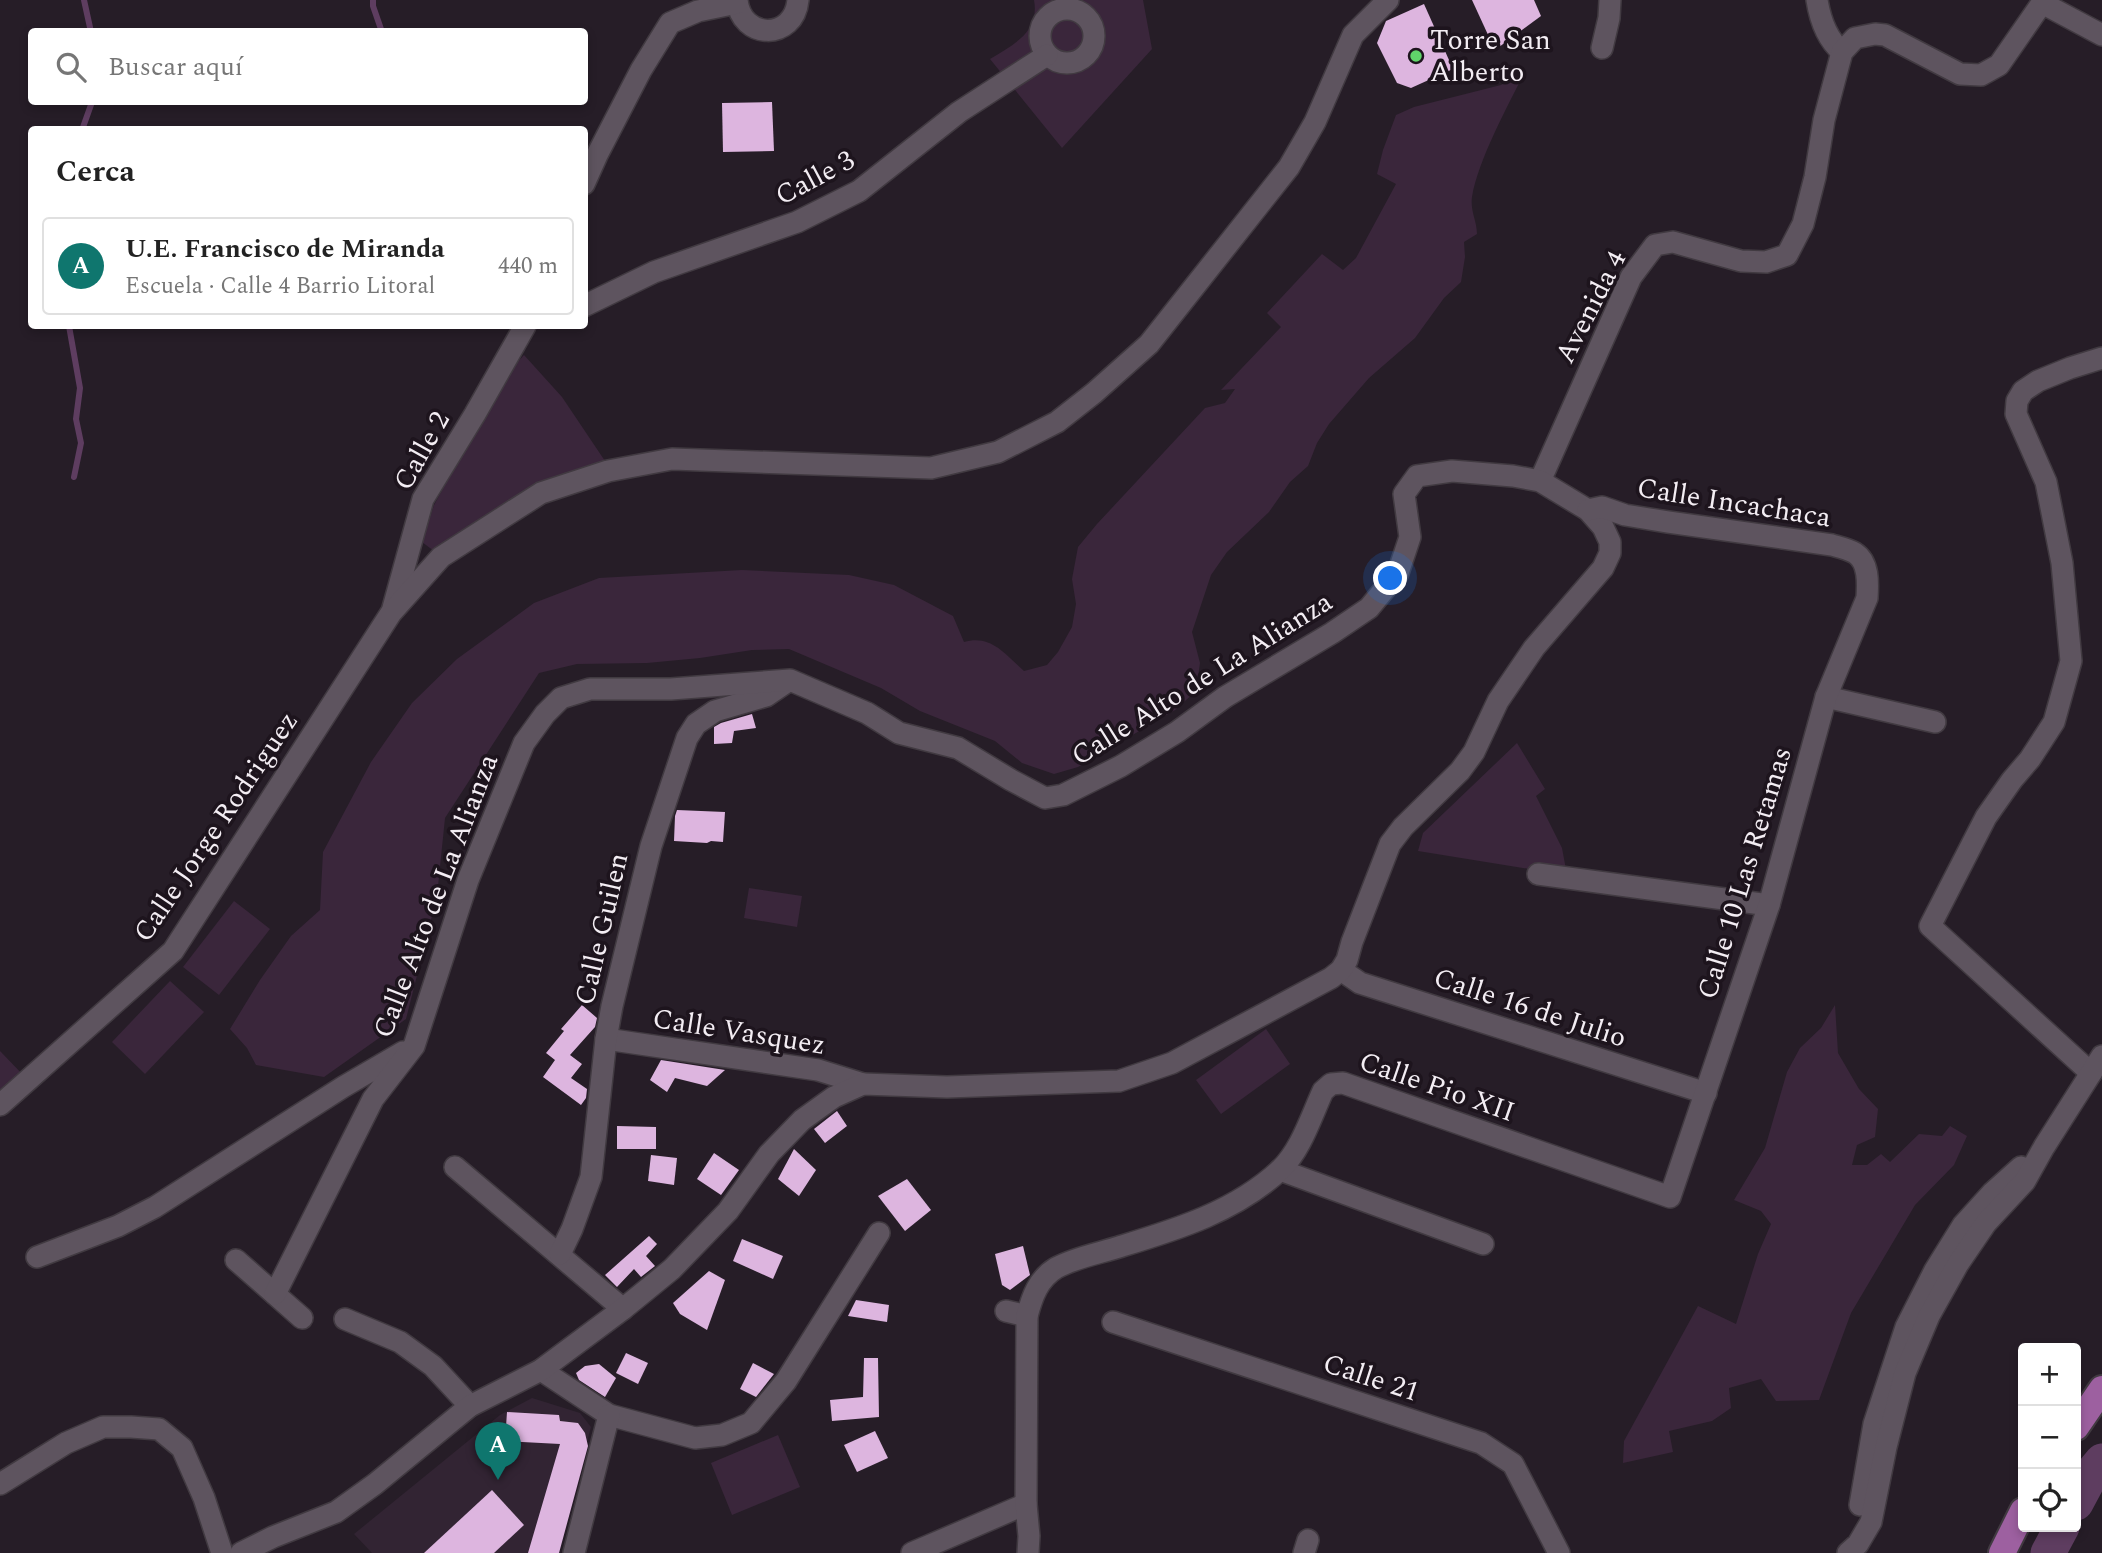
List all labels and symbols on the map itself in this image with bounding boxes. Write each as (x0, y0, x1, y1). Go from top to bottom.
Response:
place label: Torre San Alberto (1430, 19, 1551, 94)
marker: Torre San Alberto (1408, 48, 1424, 64)
street label: Calle 3 (767, 139, 863, 217)
street label: Avenida 4 (1544, 243, 1638, 371)
street label: Calle 2 (383, 403, 461, 499)
street label: Calle Incachaca (1634, 466, 1834, 540)
your location (1373, 561, 1407, 595)
street label: Calle Alto de La Alianza (1063, 581, 1341, 777)
street label: Calle Jorge Rodriguez (123, 703, 309, 951)
street label: Calle 10 Las Retamas (1686, 742, 1804, 1004)
street label: Calle Alto de La Alianza (362, 747, 510, 1044)
street label: Calle Guilen (564, 849, 640, 1009)
street label: Calle 16 de Julio (1428, 957, 1632, 1059)
street label: Calle Vasquez (650, 997, 828, 1067)
street label: Calle Pio XII (1353, 1040, 1521, 1134)
street label: Calle 21 (1317, 1342, 1425, 1414)
pin: A (475, 1422, 521, 1480)

